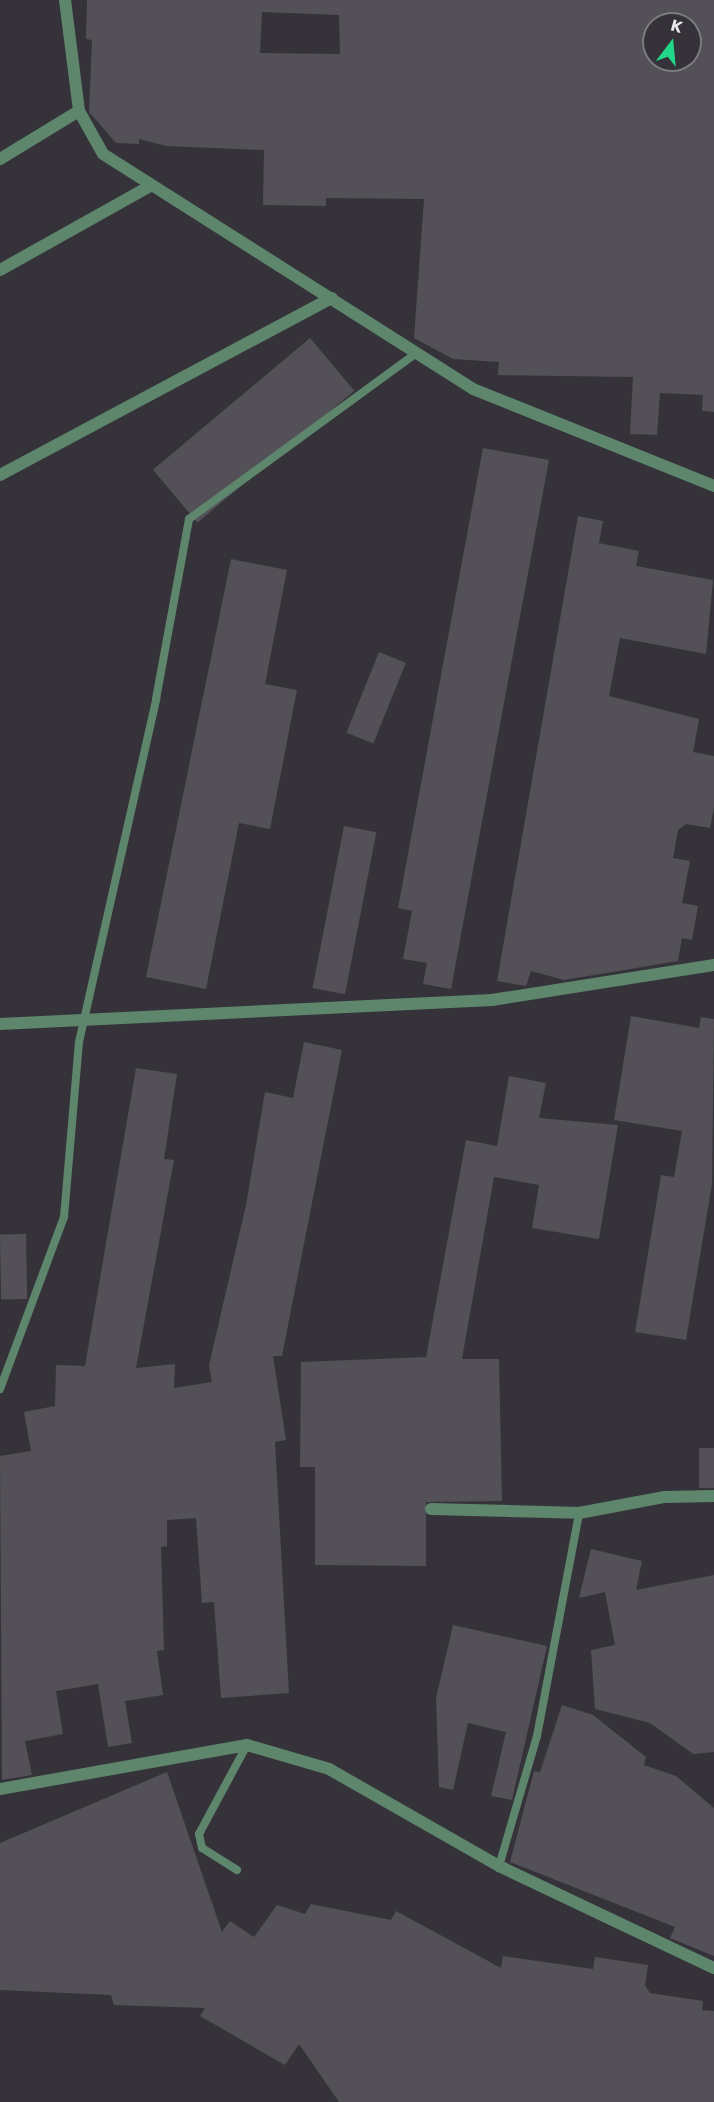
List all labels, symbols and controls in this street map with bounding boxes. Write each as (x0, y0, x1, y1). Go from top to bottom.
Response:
north arrow (642, 12, 702, 72)
text: K (668, 14, 685, 39)

